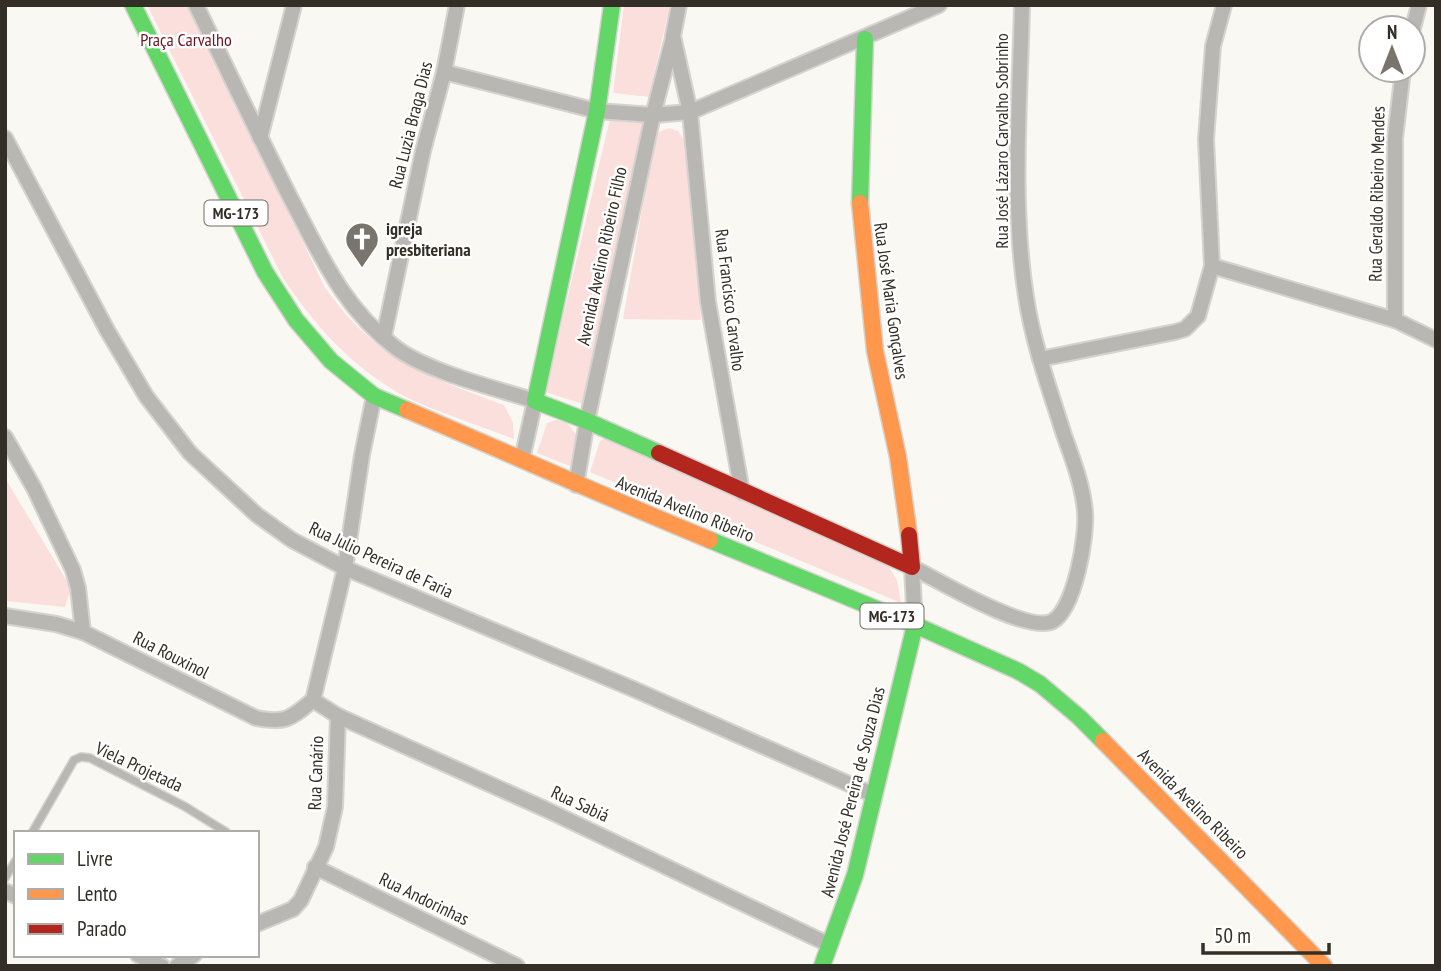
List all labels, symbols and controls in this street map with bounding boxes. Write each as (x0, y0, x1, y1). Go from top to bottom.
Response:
north arrow (1357, 14, 1427, 84)
text: N (1387, 20, 1397, 44)
park label: Praça Carvalho (140, 28, 232, 51)
street label: Rua José Lázaro Carvalho Sobrinho (990, 33, 1013, 249)
street label: Rua Luzia Braga Dias (384, 59, 437, 191)
street label: Rua Geraldo Ribeiro Mendes (1363, 106, 1390, 282)
street label: Avenida Avelino Ribeiro Filho (571, 164, 632, 347)
road number: MG-173 (204, 200, 268, 226)
place label: igreja presbiteriana (386, 217, 471, 261)
church icon: igreja presbiteriana (343, 220, 381, 269)
street label: Rua José Maria Gonçalves (869, 221, 914, 381)
street label: Rua Francisco Carvalho (710, 227, 751, 373)
street label: Avenida Avelino Ribeiro (613, 470, 758, 547)
street label: Rua Julio Pereira de Faria (306, 516, 457, 603)
road number: MG-173 (860, 604, 924, 628)
street label: Rua Rouxinol (129, 626, 214, 684)
street label: Avenida José Pereira de Souza Dias (815, 684, 890, 900)
street label: Rua Canário (303, 735, 328, 811)
street label: Viela Projetada (91, 736, 187, 797)
street label: Avenida Avelino Ribeiro (1133, 744, 1254, 864)
street label: Rua Sabiá (548, 780, 613, 827)
legend (14, 831, 259, 957)
text: Livre (77, 845, 113, 872)
street label: Rua Andorinhas (376, 867, 473, 930)
text: Lento (77, 880, 117, 907)
scale bar (1203, 912, 1329, 956)
text: Parado (77, 915, 127, 942)
text: 50 m (1214, 922, 1251, 949)

